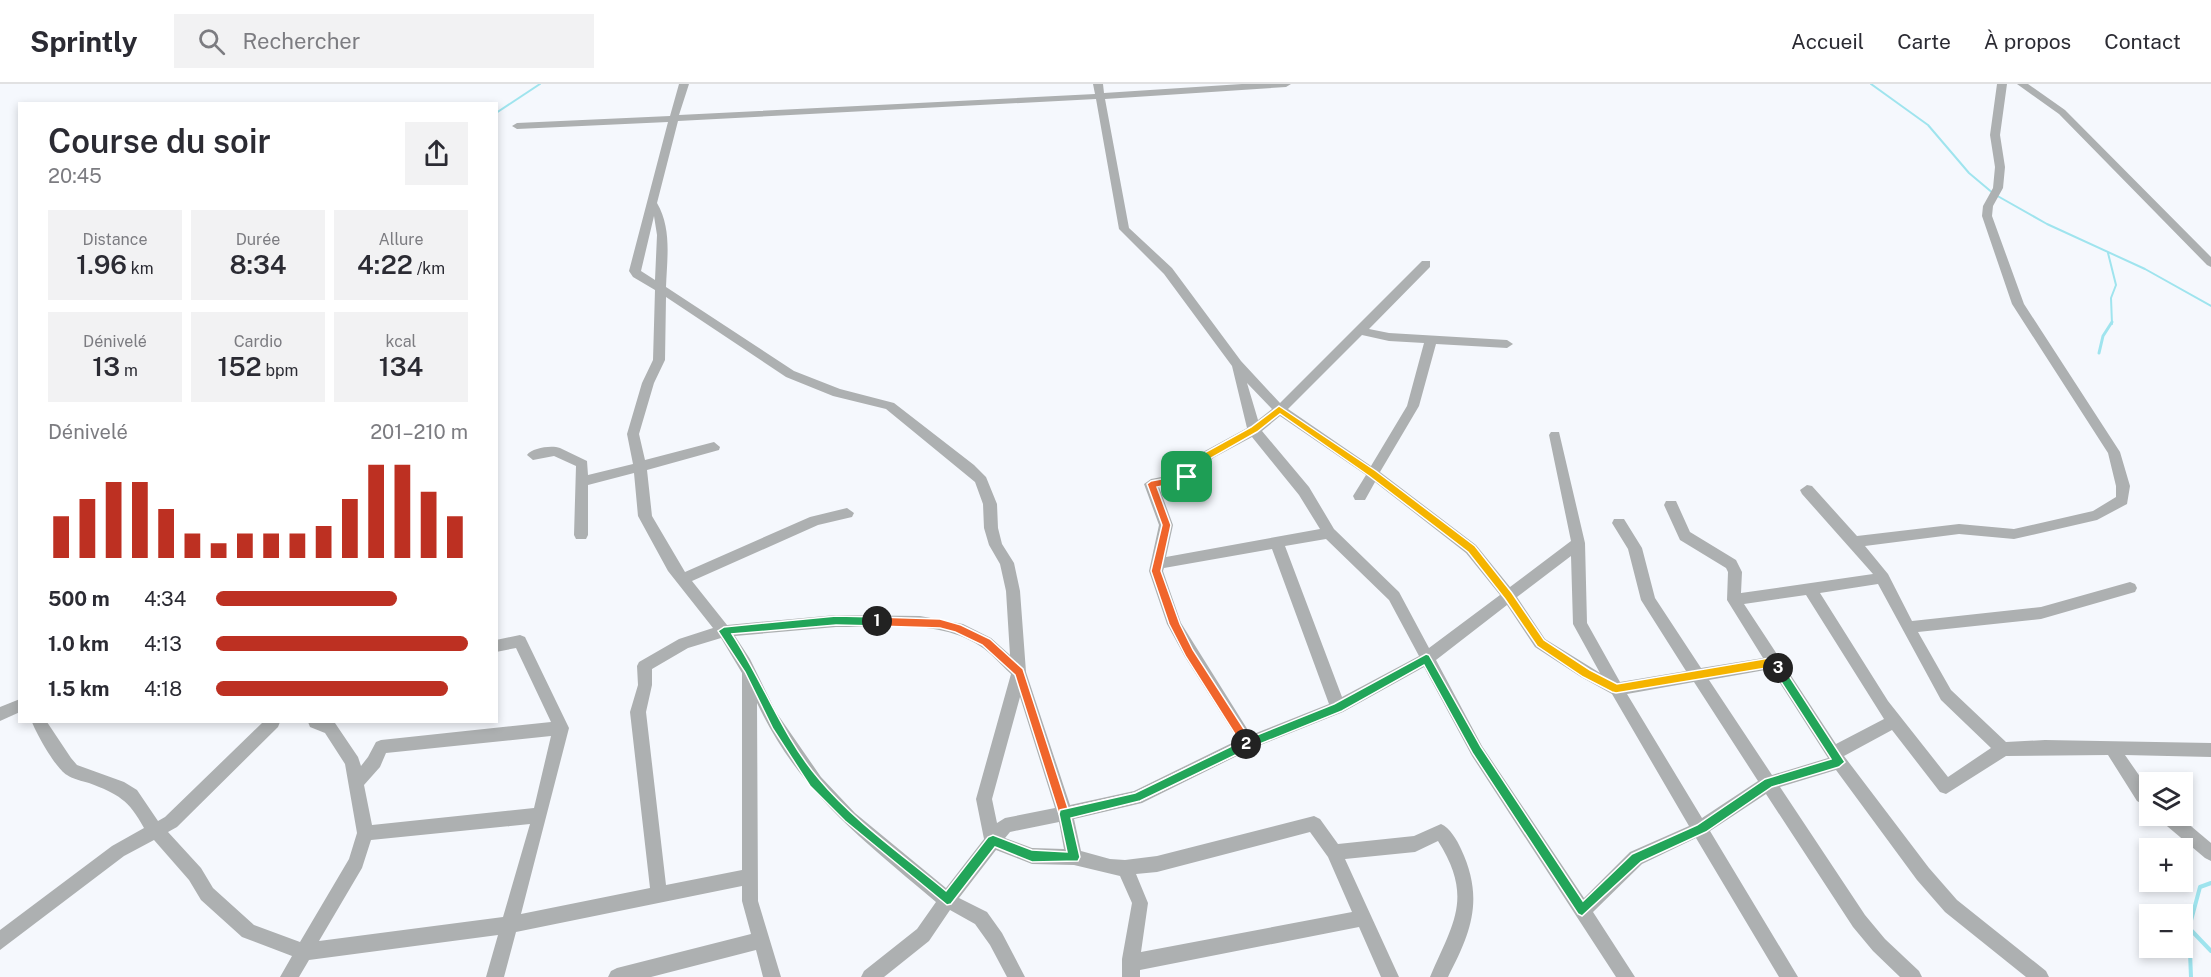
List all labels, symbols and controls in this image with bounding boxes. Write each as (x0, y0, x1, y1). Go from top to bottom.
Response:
search box (174, 14, 594, 68)
text: Sprintly (30, 25, 138, 58)
icon: search (195, 25, 228, 58)
text: Rechercher (243, 28, 360, 54)
text: Accueil (1791, 29, 1864, 54)
text: Carte (1897, 29, 1951, 54)
text: À propos (1984, 29, 2071, 54)
text: Contact (2104, 29, 2181, 54)
text: Course du soir (48, 122, 271, 160)
button: share (405, 122, 468, 185)
text: 20:45 (48, 164, 102, 188)
text: Distance (83, 230, 147, 249)
text: Durée (236, 230, 280, 249)
text: Allure (378, 230, 424, 249)
text: 1.96 (76, 249, 127, 280)
text: 8:34 (229, 249, 287, 280)
text: 4:22 (357, 249, 413, 280)
text: km (127, 259, 154, 278)
text: /km (413, 259, 445, 278)
text: Dénivelé (83, 332, 147, 351)
text: Cardio (234, 332, 282, 351)
text: kcal (386, 332, 416, 351)
text: 13 (92, 351, 120, 382)
text: 152 (218, 351, 262, 382)
text: 134 (379, 351, 423, 382)
text: m (120, 361, 138, 380)
text: bpm (262, 361, 298, 380)
text: Dénivelé (48, 420, 128, 444)
text: 201–210 m (370, 420, 468, 444)
pin (1161, 451, 1212, 502)
icon: arrive (1170, 460, 1203, 493)
text: 500 m (48, 587, 110, 611)
text: 4:34 (144, 587, 186, 611)
pin: 1 (862, 606, 892, 636)
text: 1 (874, 611, 880, 630)
text: 1.0 km (48, 632, 109, 656)
text: 4:13 (144, 632, 182, 656)
pin: 3 (1763, 653, 1793, 683)
text: 3 (1773, 658, 1783, 677)
text: 1.5 km (48, 677, 109, 701)
text: 4:18 (144, 677, 182, 701)
pin: 2 (1231, 729, 1261, 759)
text: 2 (1241, 734, 1251, 753)
map controls (2139, 772, 2193, 958)
button: layers (2139, 772, 2193, 826)
button: + (2139, 838, 2193, 892)
button: − (2139, 904, 2193, 958)

